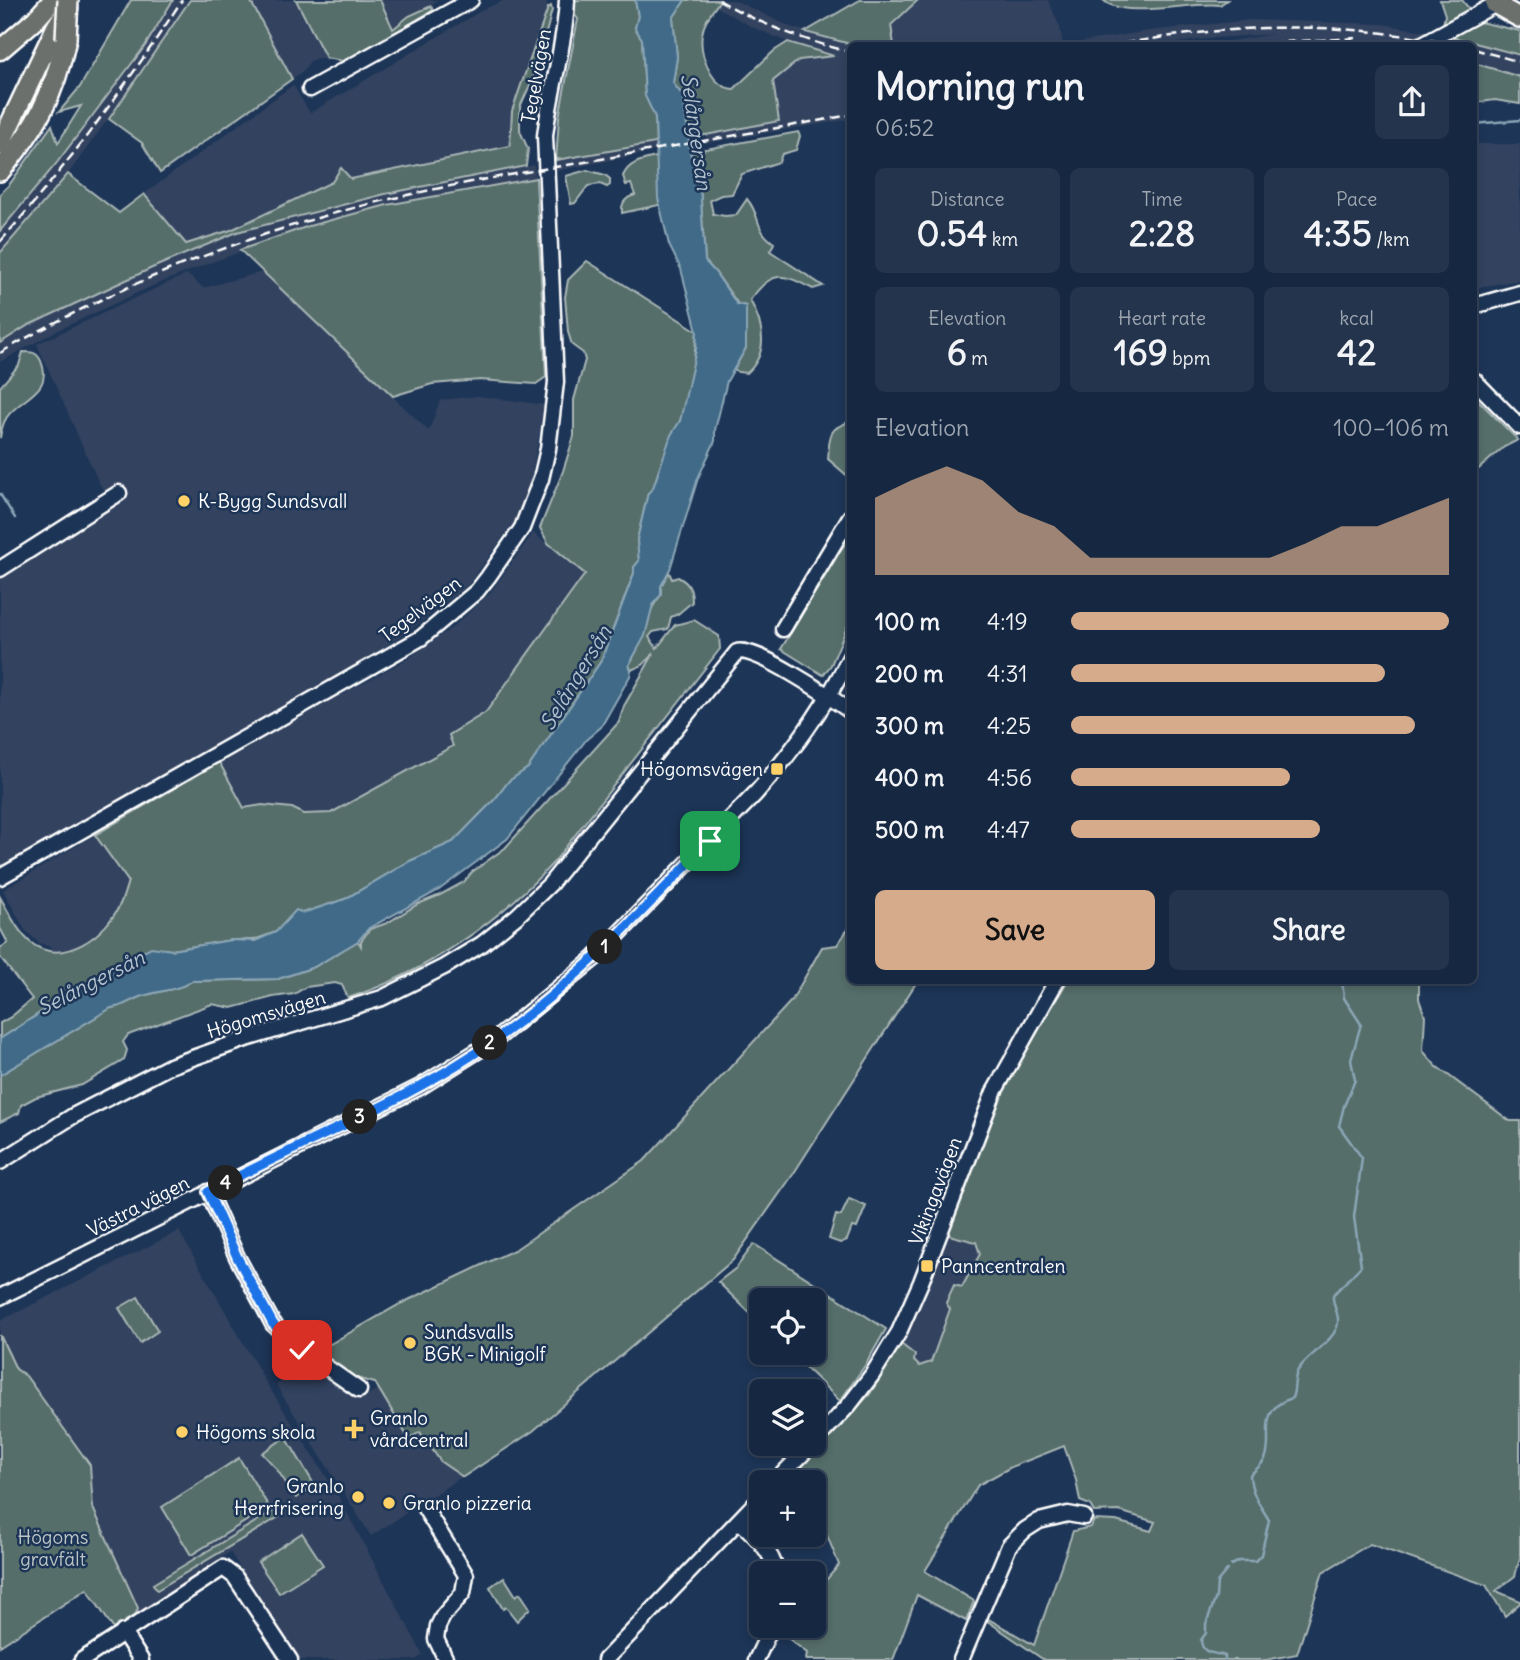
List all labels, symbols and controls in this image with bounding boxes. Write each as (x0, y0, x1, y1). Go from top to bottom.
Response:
street label: Tegelvägen (516, 27, 556, 125)
text: Morning run (875, 63, 1085, 110)
button: share (1375, 65, 1449, 139)
water label: Selångersån (675, 72, 718, 193)
text: 06:52 (875, 113, 934, 142)
text: Distance (930, 187, 1004, 211)
text: Time (1141, 187, 1183, 211)
text: Pace (1336, 187, 1377, 211)
text: 0.54 (917, 211, 987, 255)
text: 2:28 (1129, 211, 1195, 255)
text: 4:35 (1304, 211, 1372, 255)
text: km (987, 227, 1018, 251)
text: /km (1372, 227, 1410, 251)
text: Elevation (928, 306, 1006, 330)
text: Heart rate (1118, 306, 1206, 330)
text: kcal (1340, 306, 1374, 330)
text: 6 (947, 330, 967, 374)
text: 169 (1114, 330, 1168, 374)
text: 42 (1337, 330, 1376, 374)
text: m (967, 346, 988, 370)
text: bpm (1168, 346, 1210, 370)
text: Elevation (875, 413, 969, 442)
text: 100–106 m (1333, 413, 1449, 442)
place label: K-Bygg Sundsvall (198, 489, 347, 513)
marker: K-Bygg Sundsvall (176, 493, 192, 509)
street label: Tegelvägen (375, 571, 465, 647)
text: 100 m (875, 607, 940, 636)
text: 4:19 (987, 607, 1028, 636)
water label: Selångersån (534, 620, 618, 735)
text: 200 m (875, 659, 944, 688)
text: 4:31 (987, 659, 1027, 688)
text: 300 m (875, 711, 944, 740)
text: 4:25 (987, 711, 1031, 740)
place label: Högomsvägen (640, 757, 763, 781)
marker: Högomsvägen (769, 761, 785, 777)
text: 400 m (875, 763, 944, 792)
text: 4:56 (987, 763, 1032, 792)
pin (680, 811, 740, 871)
text: 500 m (875, 815, 944, 844)
text: 4:47 (987, 815, 1030, 844)
icon: arrive (691, 822, 729, 860)
button: Save (875, 890, 1155, 970)
button: Share (1169, 890, 1449, 970)
pin: 1 (588, 930, 622, 964)
text: 1 (601, 934, 608, 958)
water label: Selångersån (32, 944, 150, 1021)
street label: Högomsvägen (204, 985, 328, 1043)
pin: 2 (472, 1026, 508, 1060)
text: 2 (484, 1030, 495, 1054)
pin: 3 (342, 1100, 378, 1134)
text: 3 (354, 1104, 365, 1128)
street label: Vikingavägen (903, 1133, 967, 1249)
pin: 4 (208, 1166, 244, 1200)
street label: Västra vägen (83, 1170, 193, 1242)
text: 4 (220, 1170, 231, 1194)
place label: Panncentralen (941, 1254, 1066, 1278)
marker: Panncentralen (919, 1258, 935, 1274)
map controls (749, 1288, 826, 1638)
button: locate (749, 1288, 826, 1365)
pin (272, 1320, 332, 1380)
place label: Sundsvalls BGK - Minigolf (424, 1320, 546, 1366)
icon: check (283, 1331, 321, 1369)
marker: Sundsvalls BGK - Minigolf (402, 1335, 418, 1351)
button: layers (749, 1379, 826, 1456)
place label: Granlo vårdcentral (370, 1406, 468, 1452)
marker: Granlo vårdcentral (344, 1419, 364, 1439)
place label: Högoms skola (196, 1420, 316, 1444)
marker: Högoms skola (174, 1424, 190, 1440)
button: + (749, 1470, 826, 1547)
place label: Granlo Herrfrisering (234, 1474, 344, 1520)
marker: Granlo Herrfrisering (350, 1489, 366, 1505)
place label: Granlo pizzeria (403, 1491, 532, 1515)
marker: Granlo pizzeria (381, 1495, 397, 1511)
park label: Högoms gravfält (18, 1525, 88, 1571)
button: − (749, 1561, 826, 1638)

